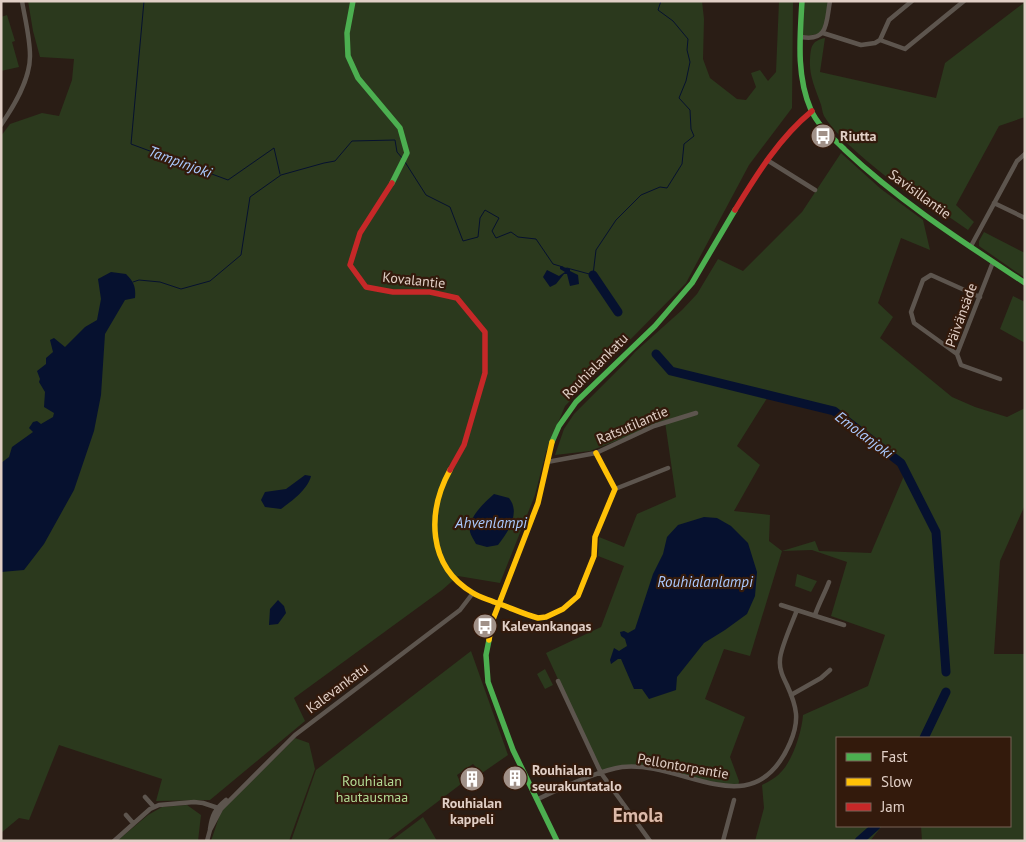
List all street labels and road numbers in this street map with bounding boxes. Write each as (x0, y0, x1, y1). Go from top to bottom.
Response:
street label: Savisillantie (885, 165, 955, 223)
street label: Kovalantie (382, 268, 446, 292)
street label: Päivänsäde (941, 281, 981, 349)
street label: Rouhialankatu (558, 329, 632, 403)
street label: Ratsutilantie (593, 402, 671, 448)
street label: Kalevankatu (302, 659, 372, 717)
street label: Pellontorpantie (636, 749, 730, 783)

